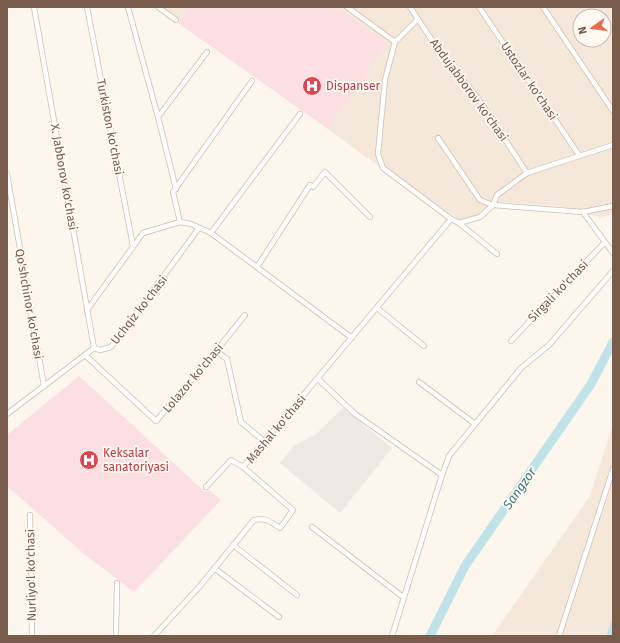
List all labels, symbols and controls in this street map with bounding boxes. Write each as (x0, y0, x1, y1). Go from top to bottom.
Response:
north arrow (572, 8, 612, 48)
text: N (576, 25, 590, 35)
street label: Abdujabborov ko'chasi (427, 36, 511, 144)
street label: Ustozlar ko'chasi (498, 39, 560, 123)
hospital icon: Dispanser (301, 75, 323, 97)
street label: Turkiston ko'chasi (94, 78, 126, 176)
place label: Dispanser (326, 79, 380, 93)
street label: X. Jabborov ko'chasi (48, 123, 80, 231)
street label: Qo'shchinor ko'chasi (12, 248, 46, 360)
street label: Sirgali ko'chasi (525, 257, 591, 325)
street label: Uchqiz ko'chasi (108, 273, 170, 347)
street label: Lolazor ko'chasi (160, 340, 226, 416)
street label: Mashal ko'chasi (243, 392, 309, 466)
place label: Keksalar sanatoriyasi (103, 446, 169, 474)
hospital icon: Keksalar sanatoriyasi (78, 449, 100, 471)
water label: Sangzor (499, 464, 540, 513)
street label: Nurliyo'l ko'chasi (23, 529, 39, 621)

